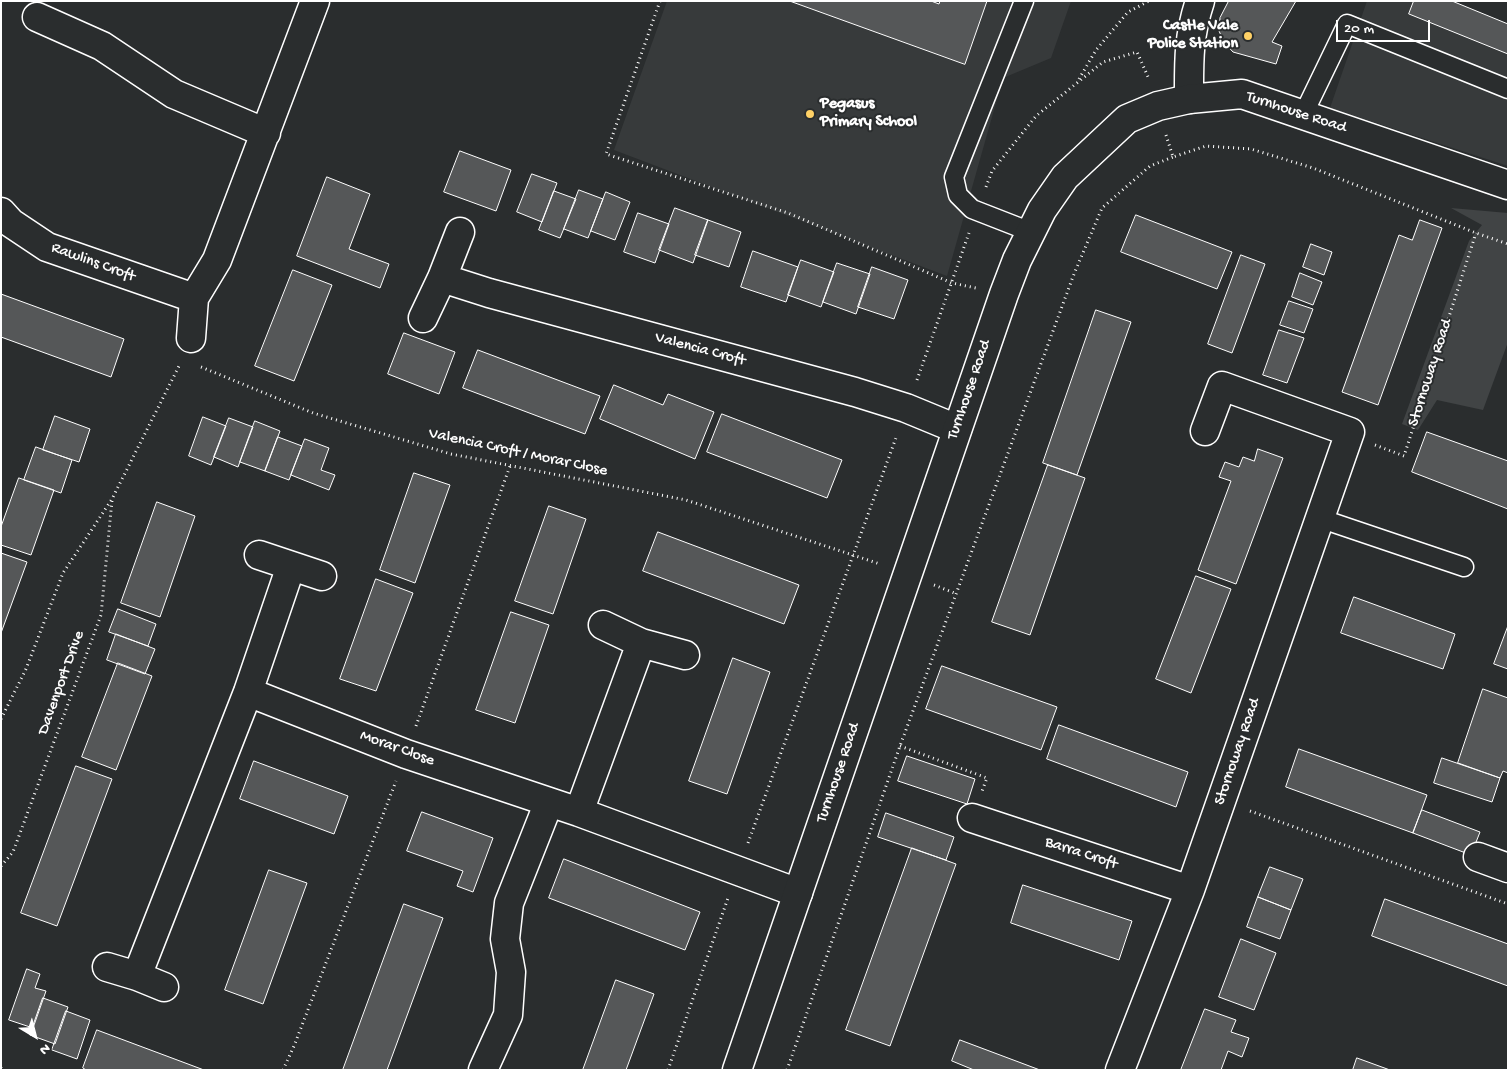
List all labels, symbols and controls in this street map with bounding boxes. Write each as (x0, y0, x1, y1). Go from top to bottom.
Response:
scale bar (1339, 10, 1433, 42)
place label: Castle Vale Police Station (1148, 17, 1238, 55)
text: 20 m (1344, 20, 1374, 38)
marker: Castle Vale Police Station (1242, 30, 1254, 42)
street label: Turnhouse Road (1243, 88, 1349, 138)
place label: Pegasus Primary School (820, 95, 917, 133)
marker: Pegasus Primary School (804, 108, 816, 120)
street label: Rawlins Croft (48, 239, 138, 287)
street label: Stornoway Road (1405, 317, 1457, 429)
street label: Valencia Croft (653, 329, 747, 371)
street label: Turnhouse Road (944, 338, 996, 442)
street label: Valencia Croft / Morar Close (427, 425, 609, 481)
street label: Davenport Drive (34, 628, 90, 738)
street label: Stornoway Road (1211, 696, 1265, 808)
street label: Turnhouse Road (813, 721, 865, 825)
street label: Morar Close (357, 727, 437, 771)
street label: Barra Croft (1042, 833, 1120, 875)
north arrow (10, 1011, 60, 1061)
text: N (36, 1039, 53, 1058)

